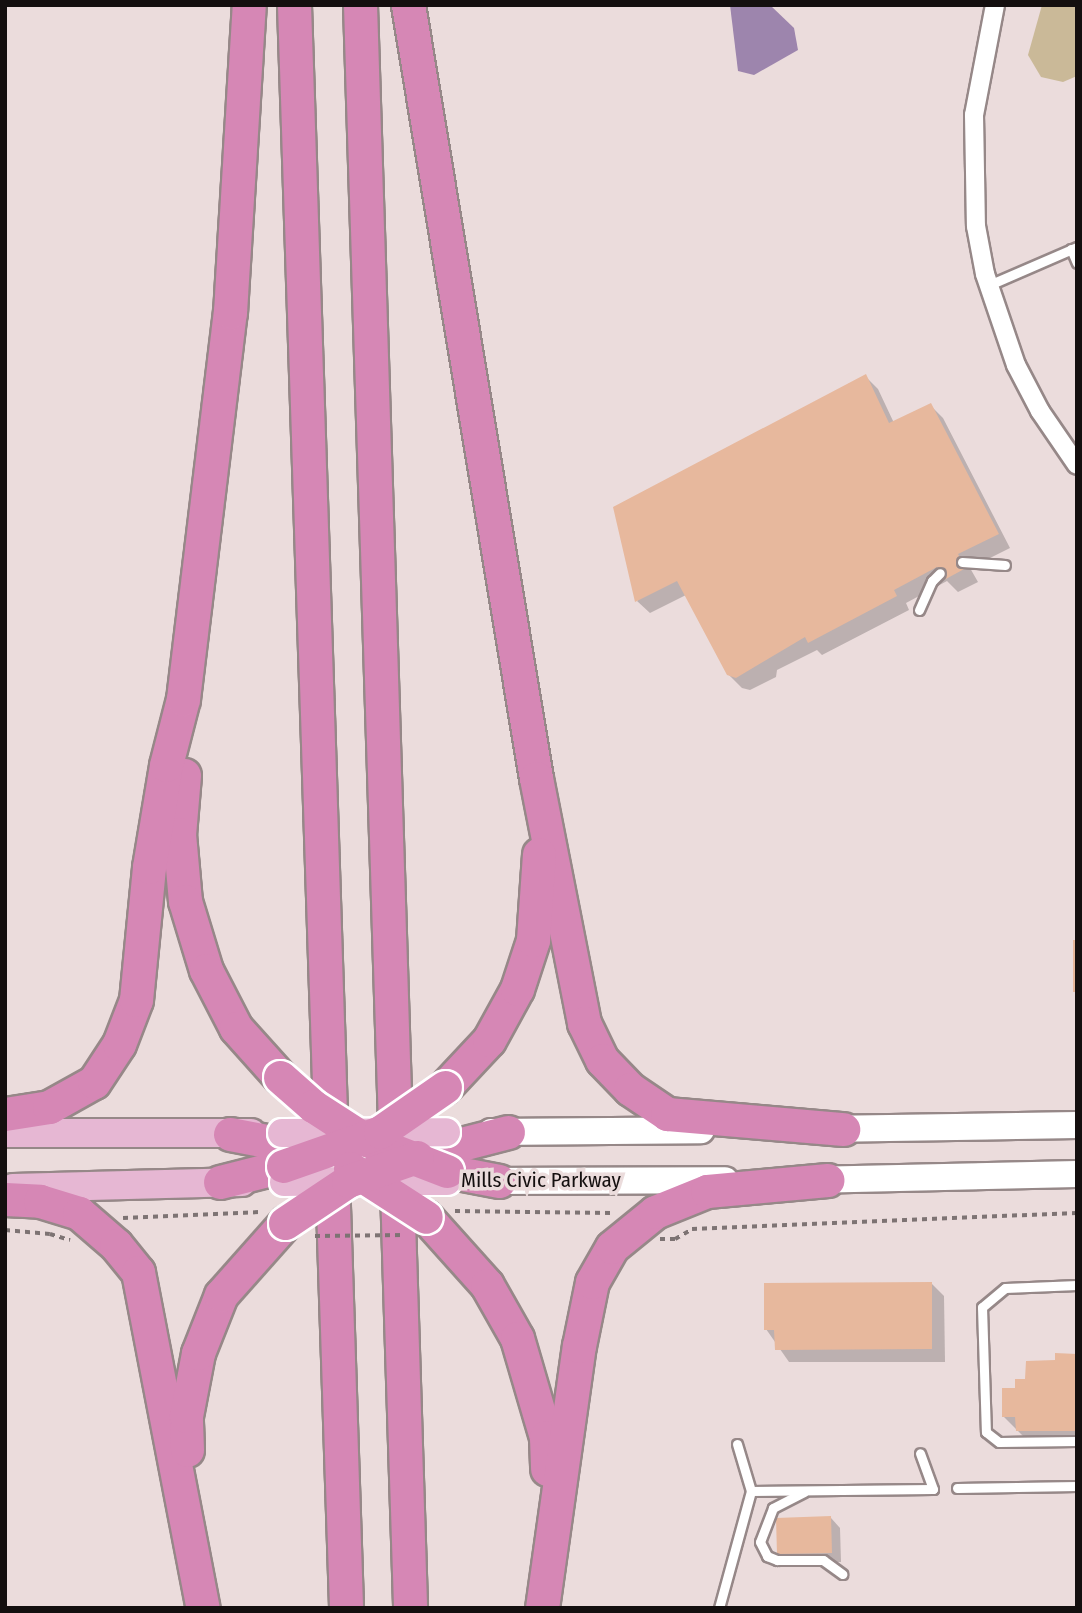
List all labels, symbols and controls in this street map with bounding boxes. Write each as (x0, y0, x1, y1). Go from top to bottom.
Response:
street label: Mills Civic Parkway (461, 1167, 621, 1193)

